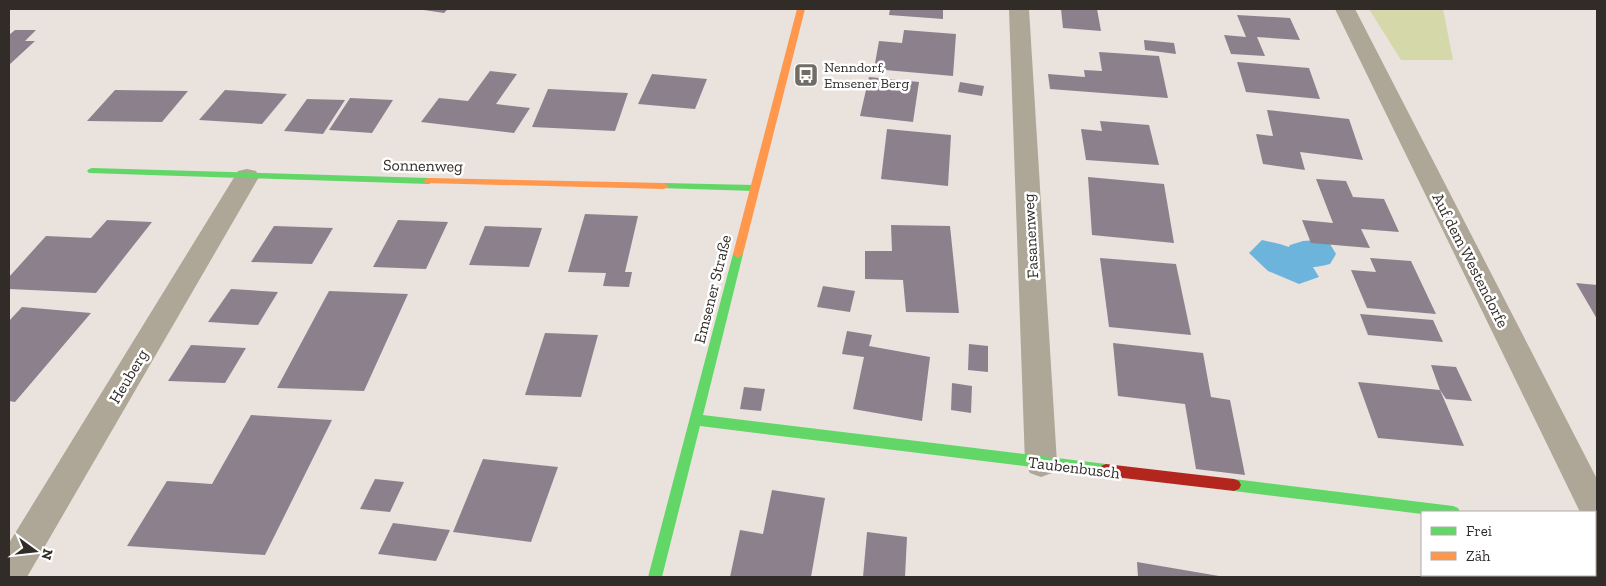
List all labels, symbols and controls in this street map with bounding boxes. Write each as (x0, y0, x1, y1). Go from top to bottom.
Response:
place label: Nenndorf, Emsener Berg (824, 59, 909, 92)
bus stop icon: Nenndorf, Emsener Berg (793, 62, 819, 88)
street label: Sonnenweg (383, 155, 463, 176)
street label: Auf dem Westendorfe (1428, 190, 1513, 331)
street label: Fasanenweg (1019, 193, 1042, 279)
street label: Emsener Straße (690, 233, 735, 345)
street label: Heuberg (105, 346, 152, 407)
street label: Taubenbusch (1027, 452, 1121, 483)
legend (1421, 511, 1596, 576)
text: Frei (1466, 522, 1492, 540)
north arrow (10, 526, 60, 576)
text: N (37, 547, 57, 562)
text: Zäh (1466, 547, 1491, 565)

